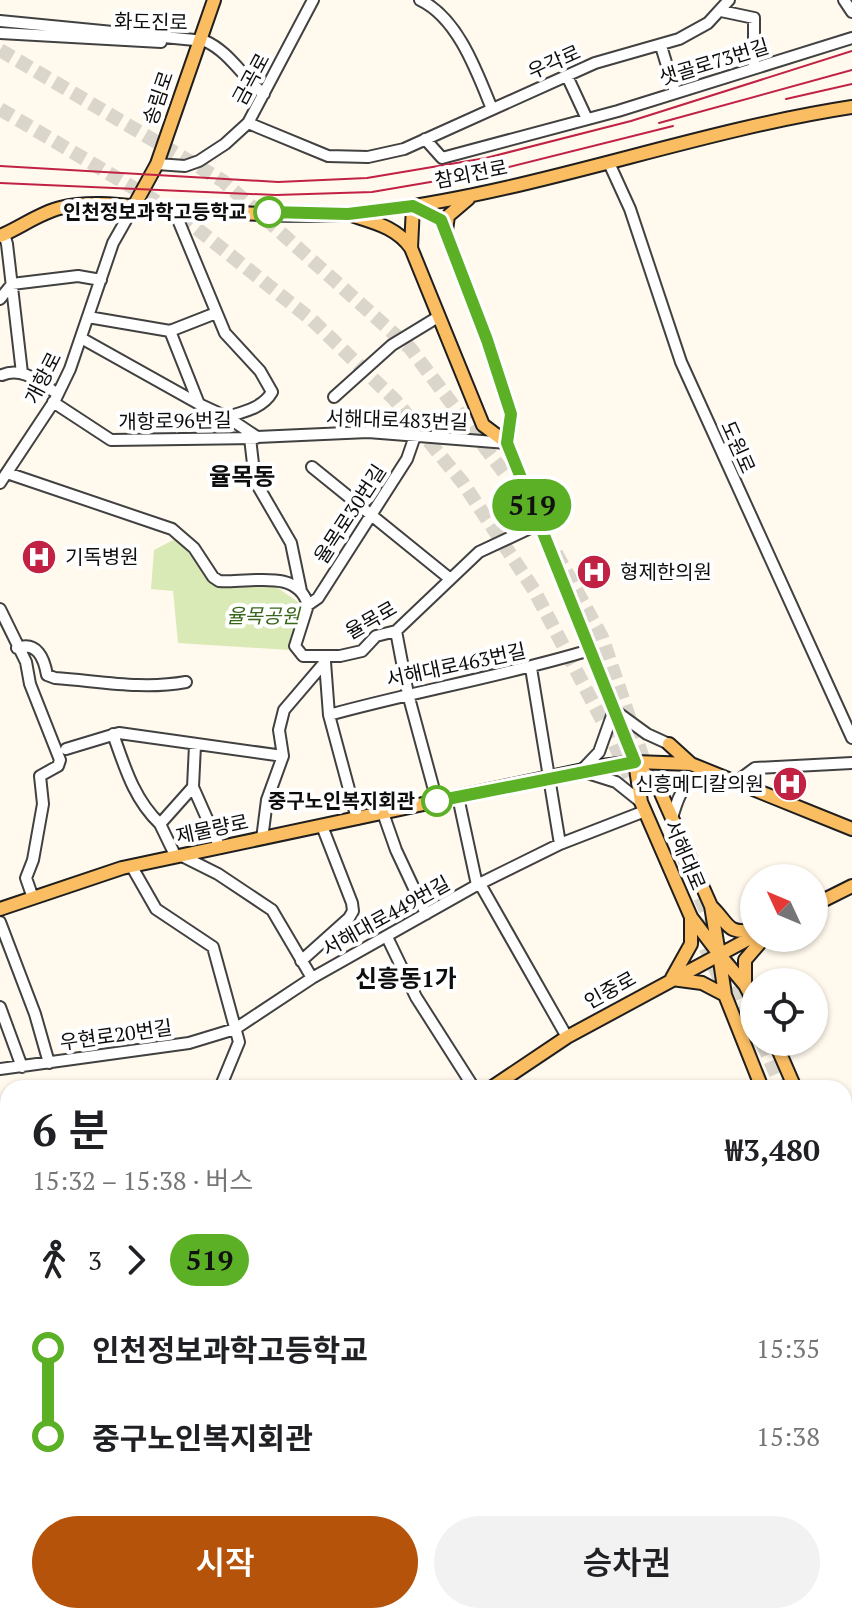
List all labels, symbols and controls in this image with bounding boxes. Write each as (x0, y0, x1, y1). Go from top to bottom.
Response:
street label: 화도진로 (114, 7, 188, 36)
street label: 샛골로73번길 (656, 32, 772, 91)
street label: 우각로 (523, 38, 585, 85)
street label: 금곡로 (226, 48, 275, 109)
street label: 송림로 (136, 67, 179, 128)
street label: 참외전로 (432, 153, 510, 194)
marker: 인천정보과학고등학교 (254, 197, 284, 227)
place label: 인천정보과학고등학교 (63, 198, 247, 225)
street label: 개항로 (18, 347, 67, 408)
street label: 서해대로483번길 (325, 404, 469, 435)
street label: 개항로96번길 (118, 406, 232, 435)
street label: 도원로 (715, 416, 762, 478)
street label: 율목로30번길 (307, 459, 392, 569)
district label: 율목동 (209, 460, 275, 492)
line badge: 519 (486, 479, 578, 531)
text: 519 (508, 486, 556, 523)
hospital icon: 기독병원 (20, 538, 58, 576)
place label: 기독병원 (65, 543, 139, 570)
hospital icon: 형제한의원 (575, 553, 613, 591)
place label: 형제한의원 (620, 558, 712, 585)
street label: 율목로 (340, 594, 401, 645)
park label: 율목공원 (226, 602, 301, 629)
street label: 서해대로463번길 (383, 637, 528, 693)
hospital icon: 신흥메디칼의원 (771, 765, 809, 803)
place label: 신흥메디칼의원 (635, 770, 764, 797)
marker: 중구노인복지회관 (422, 786, 452, 816)
place label: 중구노인복지회관 (268, 787, 416, 814)
street label: 제물량로 (173, 808, 251, 849)
street label: 서해대로 (659, 816, 712, 894)
north arrow (740, 864, 828, 952)
map controls (740, 864, 828, 1056)
street label: 서해대로449번길 (317, 869, 455, 962)
district label: 신흥동1가 (355, 962, 457, 994)
street label: 인중로 (579, 964, 640, 1015)
button: locate (740, 968, 828, 1056)
street label: 우현로20번길 (58, 1013, 174, 1056)
text: 6 분 (32, 1100, 109, 1159)
text: ₩3,480 (725, 1130, 820, 1170)
text: 15:32 – 15:38 · 버스 (32, 1163, 253, 1197)
icon: walk (32, 1238, 76, 1282)
icon: forward (114, 1238, 158, 1282)
text: 519 (186, 1241, 233, 1278)
text: 3 (88, 1243, 102, 1277)
text: 인천정보과학고등학교 (92, 1330, 368, 1370)
text: 15:35 (756, 1331, 820, 1365)
text: 중구노인복지회관 (92, 1418, 313, 1458)
text: 15:38 (756, 1419, 820, 1453)
button: 시작 (32, 1516, 418, 1608)
button: 승차권 (434, 1516, 820, 1608)

